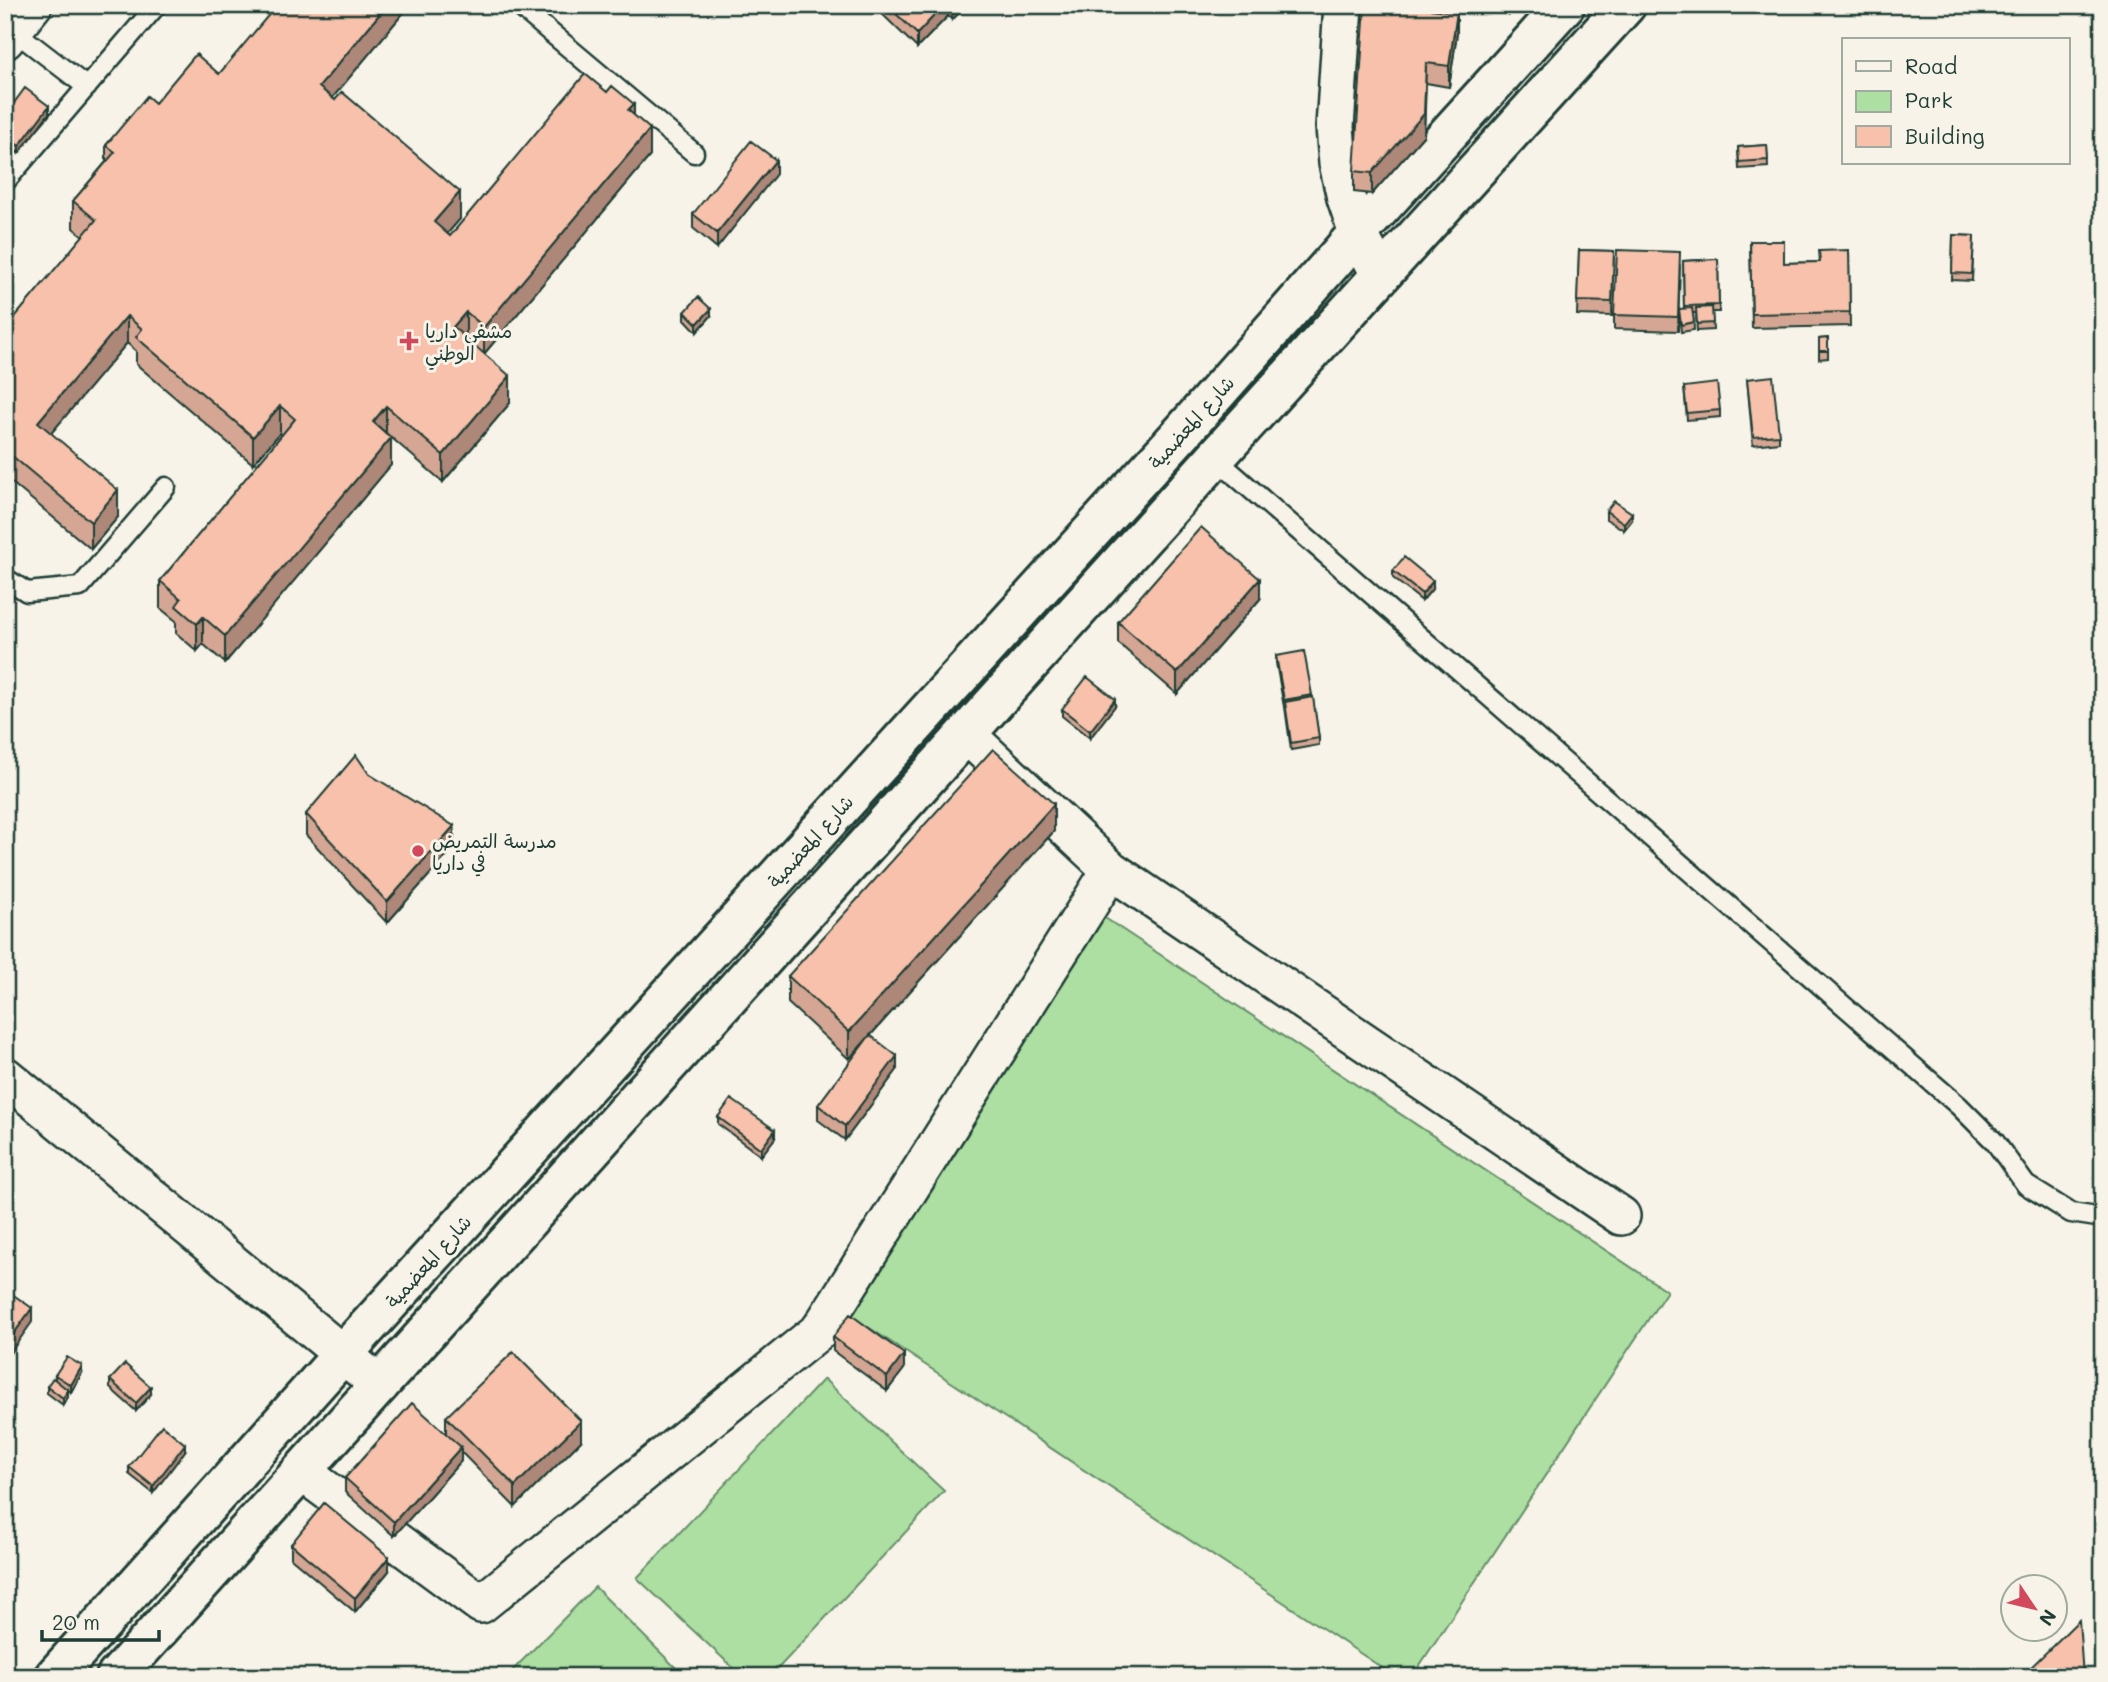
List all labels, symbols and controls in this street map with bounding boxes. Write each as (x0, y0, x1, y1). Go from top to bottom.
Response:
legend (1842, 38, 2070, 164)
text: Road (1905, 52, 1957, 79)
text: Park (1905, 86, 1953, 113)
text: Building (1905, 122, 1985, 149)
place label: مشفى داريا الوطني (425, 318, 512, 370)
marker: مشفى داريا الوطني (399, 331, 419, 351)
street label: شارع المعضمية (1143, 370, 1241, 475)
street label: شارع المعضمية (762, 789, 860, 894)
place label: مدرسة التمريض في داريا (432, 828, 557, 877)
marker: مدرسة التمريض في داريا (410, 843, 426, 859)
street label: شارع المعضمية (380, 1209, 478, 1314)
north arrow (2000, 1574, 2070, 1644)
scale bar (42, 1598, 159, 1642)
text: N (2034, 1605, 2063, 1631)
text: 20 m (52, 1608, 100, 1635)

